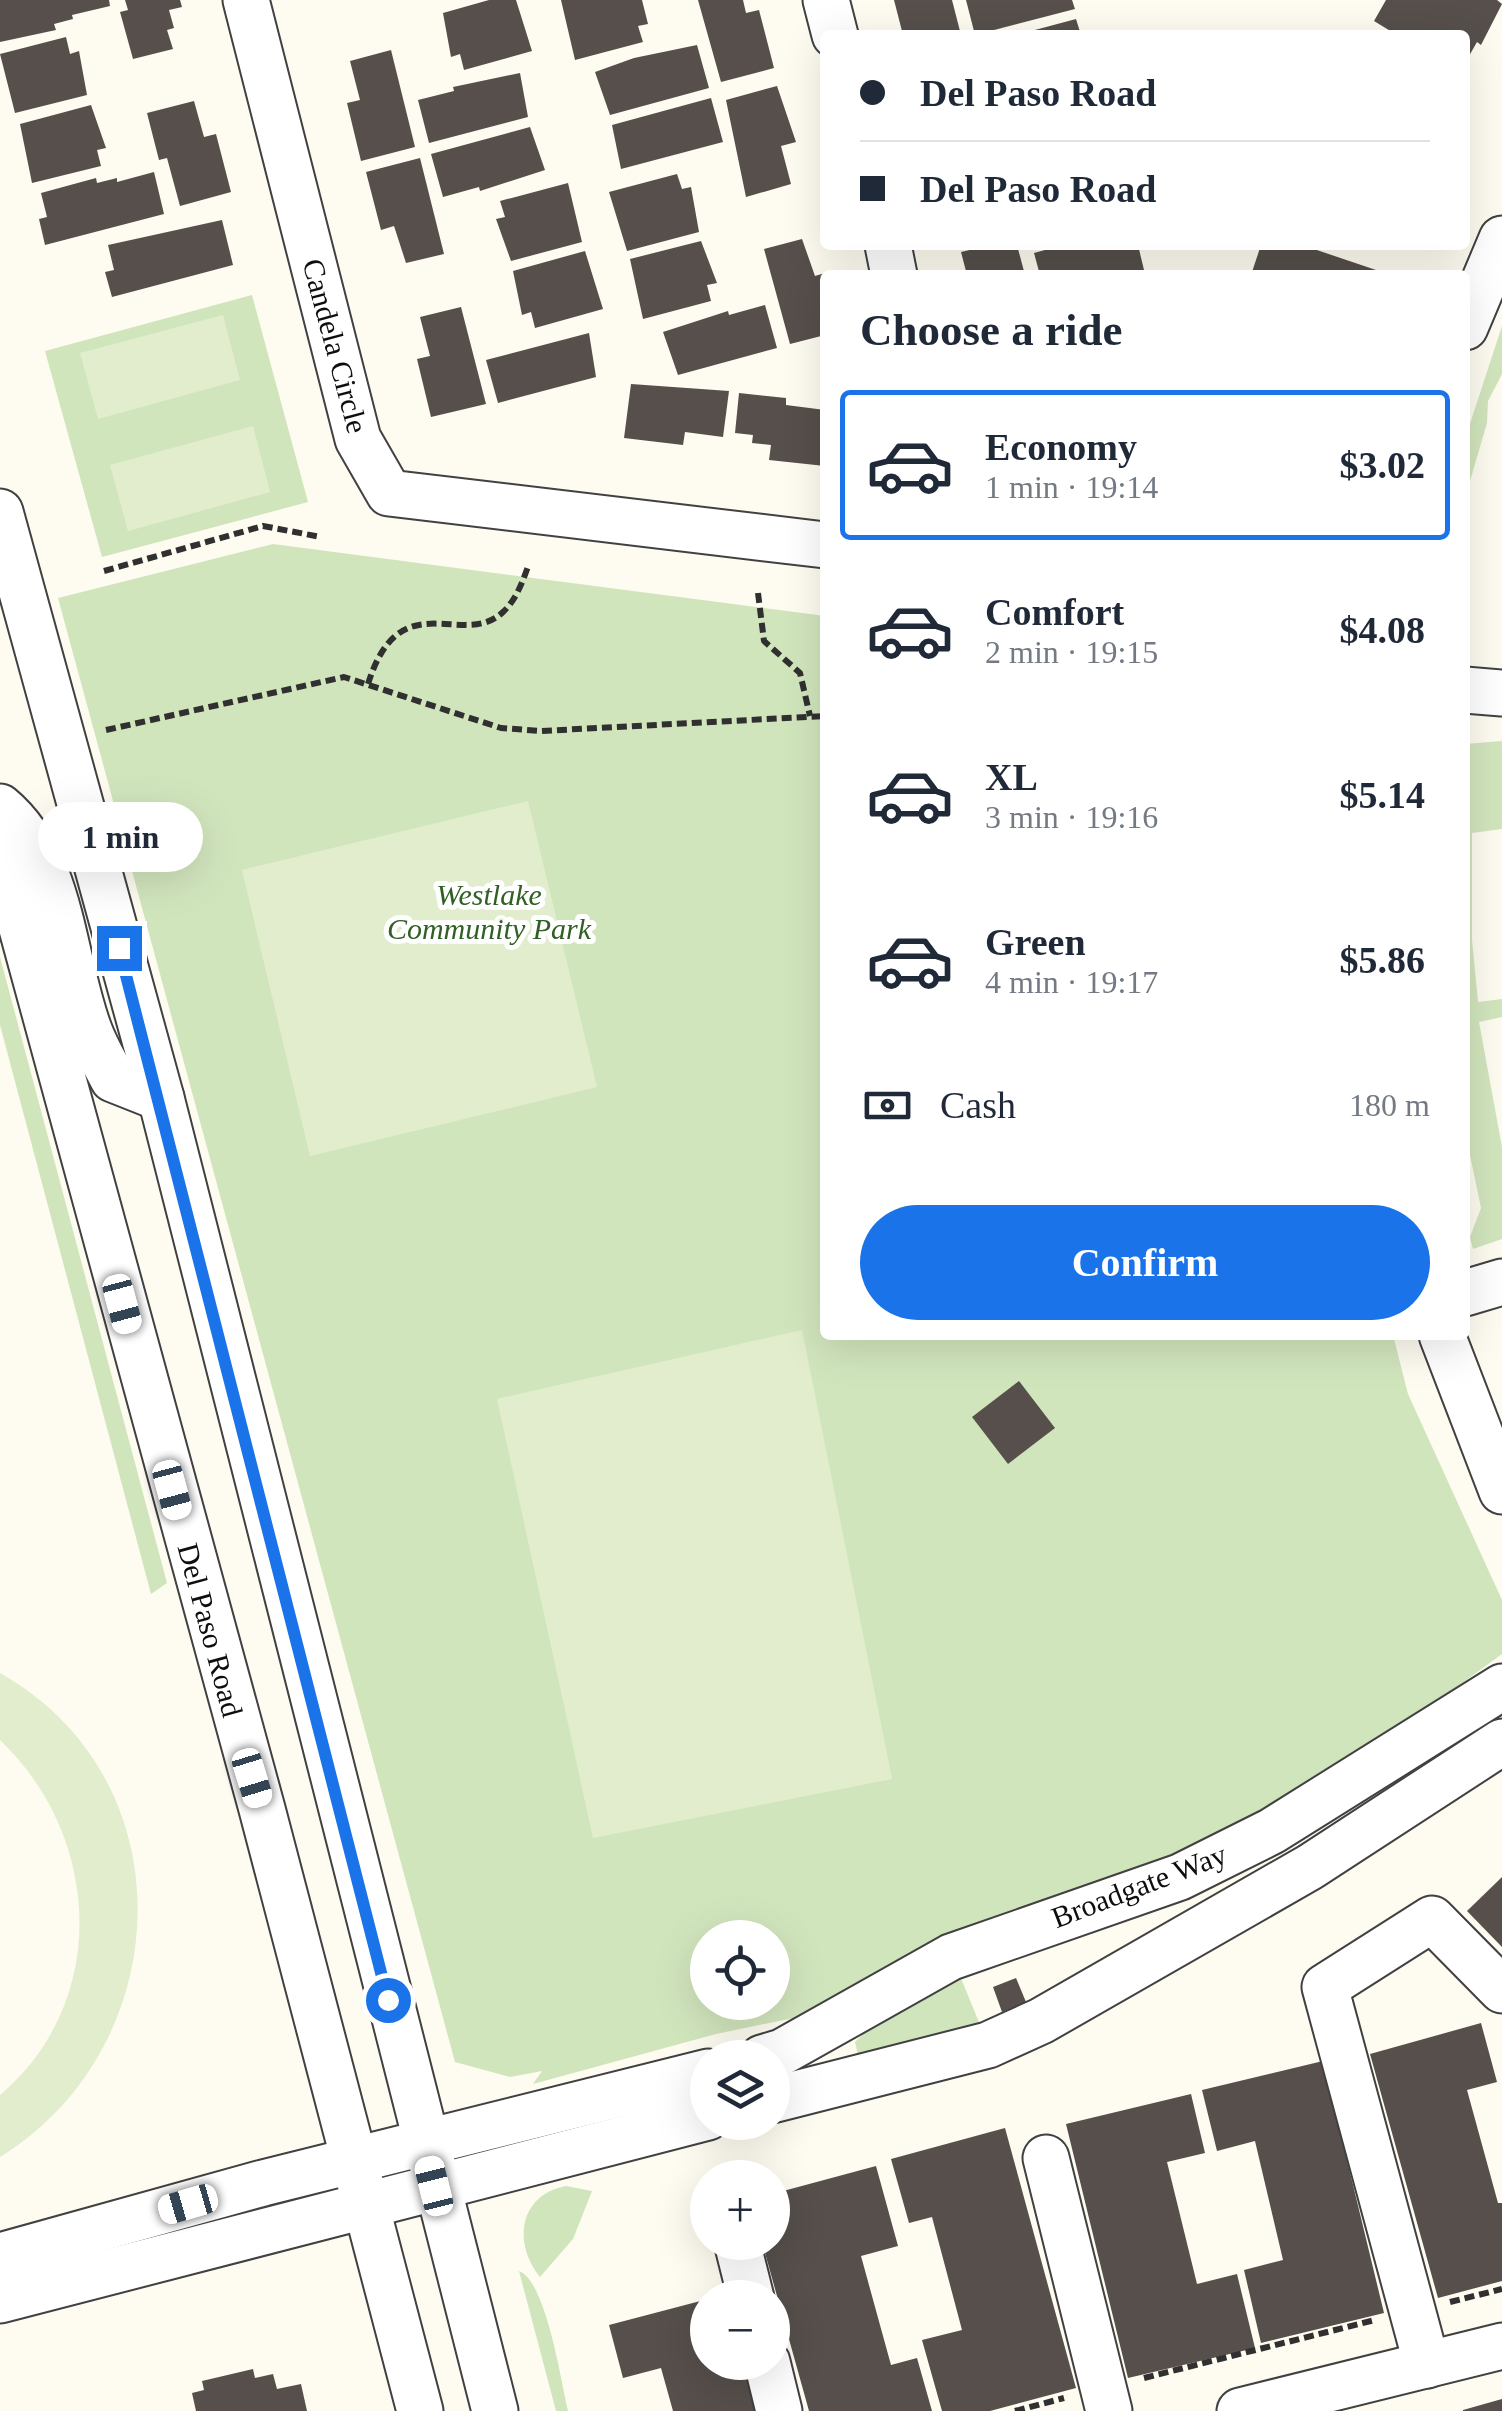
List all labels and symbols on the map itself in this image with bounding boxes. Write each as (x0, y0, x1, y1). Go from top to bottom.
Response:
street label: Candela Circle (296, 255, 375, 437)
callout: 1 min (36, 803, 202, 873)
park label: Westlake Community Park (387, 878, 592, 945)
route end (97, 926, 142, 971)
car (100, 1271, 144, 1337)
car (150, 1457, 194, 1523)
street label: Del Paso Road (171, 1539, 249, 1720)
car (229, 1745, 275, 1811)
street label: Broadgate Way (1047, 1837, 1231, 1934)
route start (366, 1978, 411, 2023)
car (412, 2153, 456, 2219)
car (155, 2181, 221, 2227)

